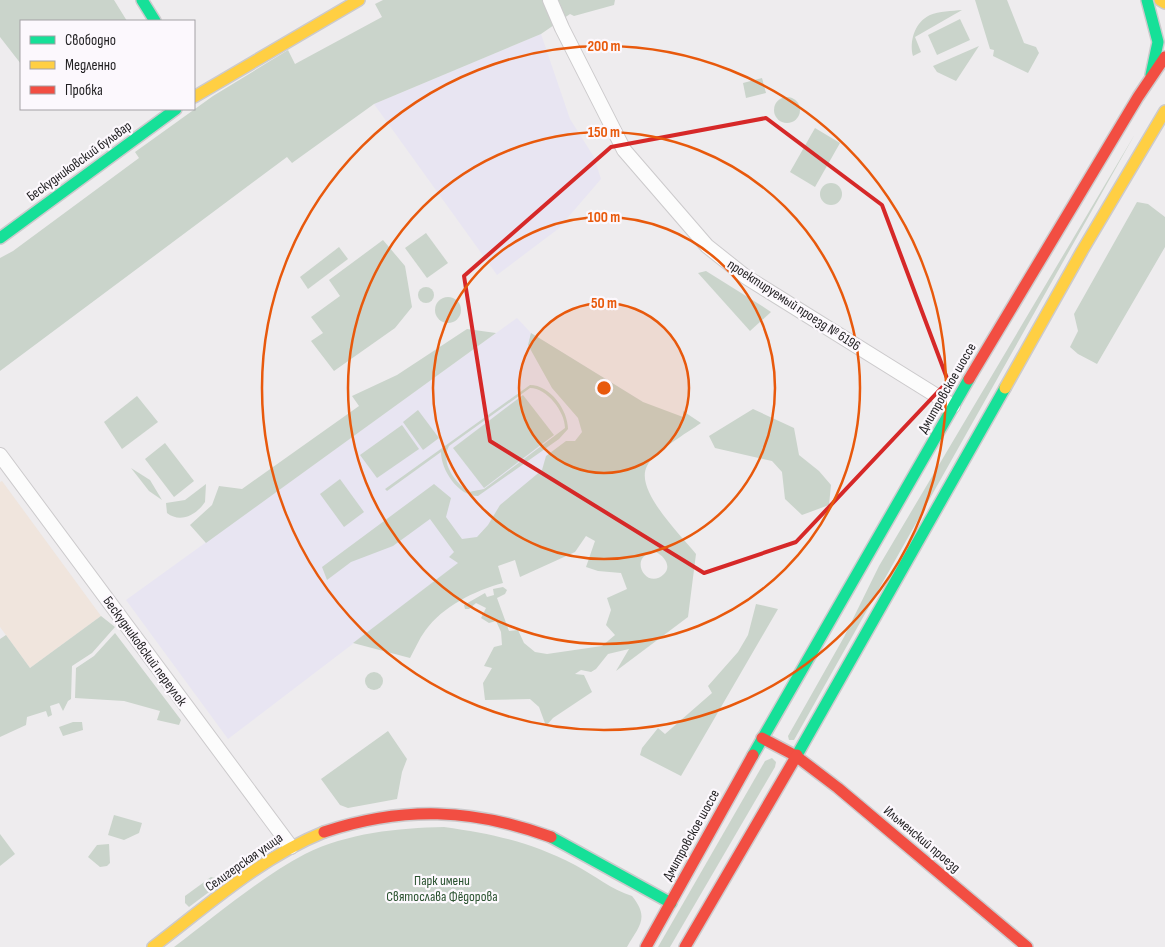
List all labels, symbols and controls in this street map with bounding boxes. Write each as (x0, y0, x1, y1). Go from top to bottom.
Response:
legend (20, 20, 195, 110)
text: Свободно (65, 31, 116, 50)
text: 200 m (587, 37, 621, 56)
text: Медленно (65, 56, 116, 75)
text: Пробка (65, 81, 103, 100)
street label: Бескудниковский бульвар (23, 117, 135, 205)
text: 150 m (588, 123, 620, 142)
text: 100 m (588, 208, 620, 227)
street label: проектируемый проезд № 6196 (724, 256, 864, 354)
text: 50 m (591, 294, 617, 313)
street label: Дмитровское шоссе (914, 340, 980, 436)
centre of rings (595, 379, 613, 397)
street label: Бескудниковский переулок (99, 593, 191, 710)
street label: Дмитровское шоссе (659, 786, 723, 884)
street label: Ильменский проезд (880, 802, 964, 876)
street label: Селигерская улица (202, 829, 286, 895)
park label: Парк имени Святослава Фёдорова (386, 872, 498, 905)

